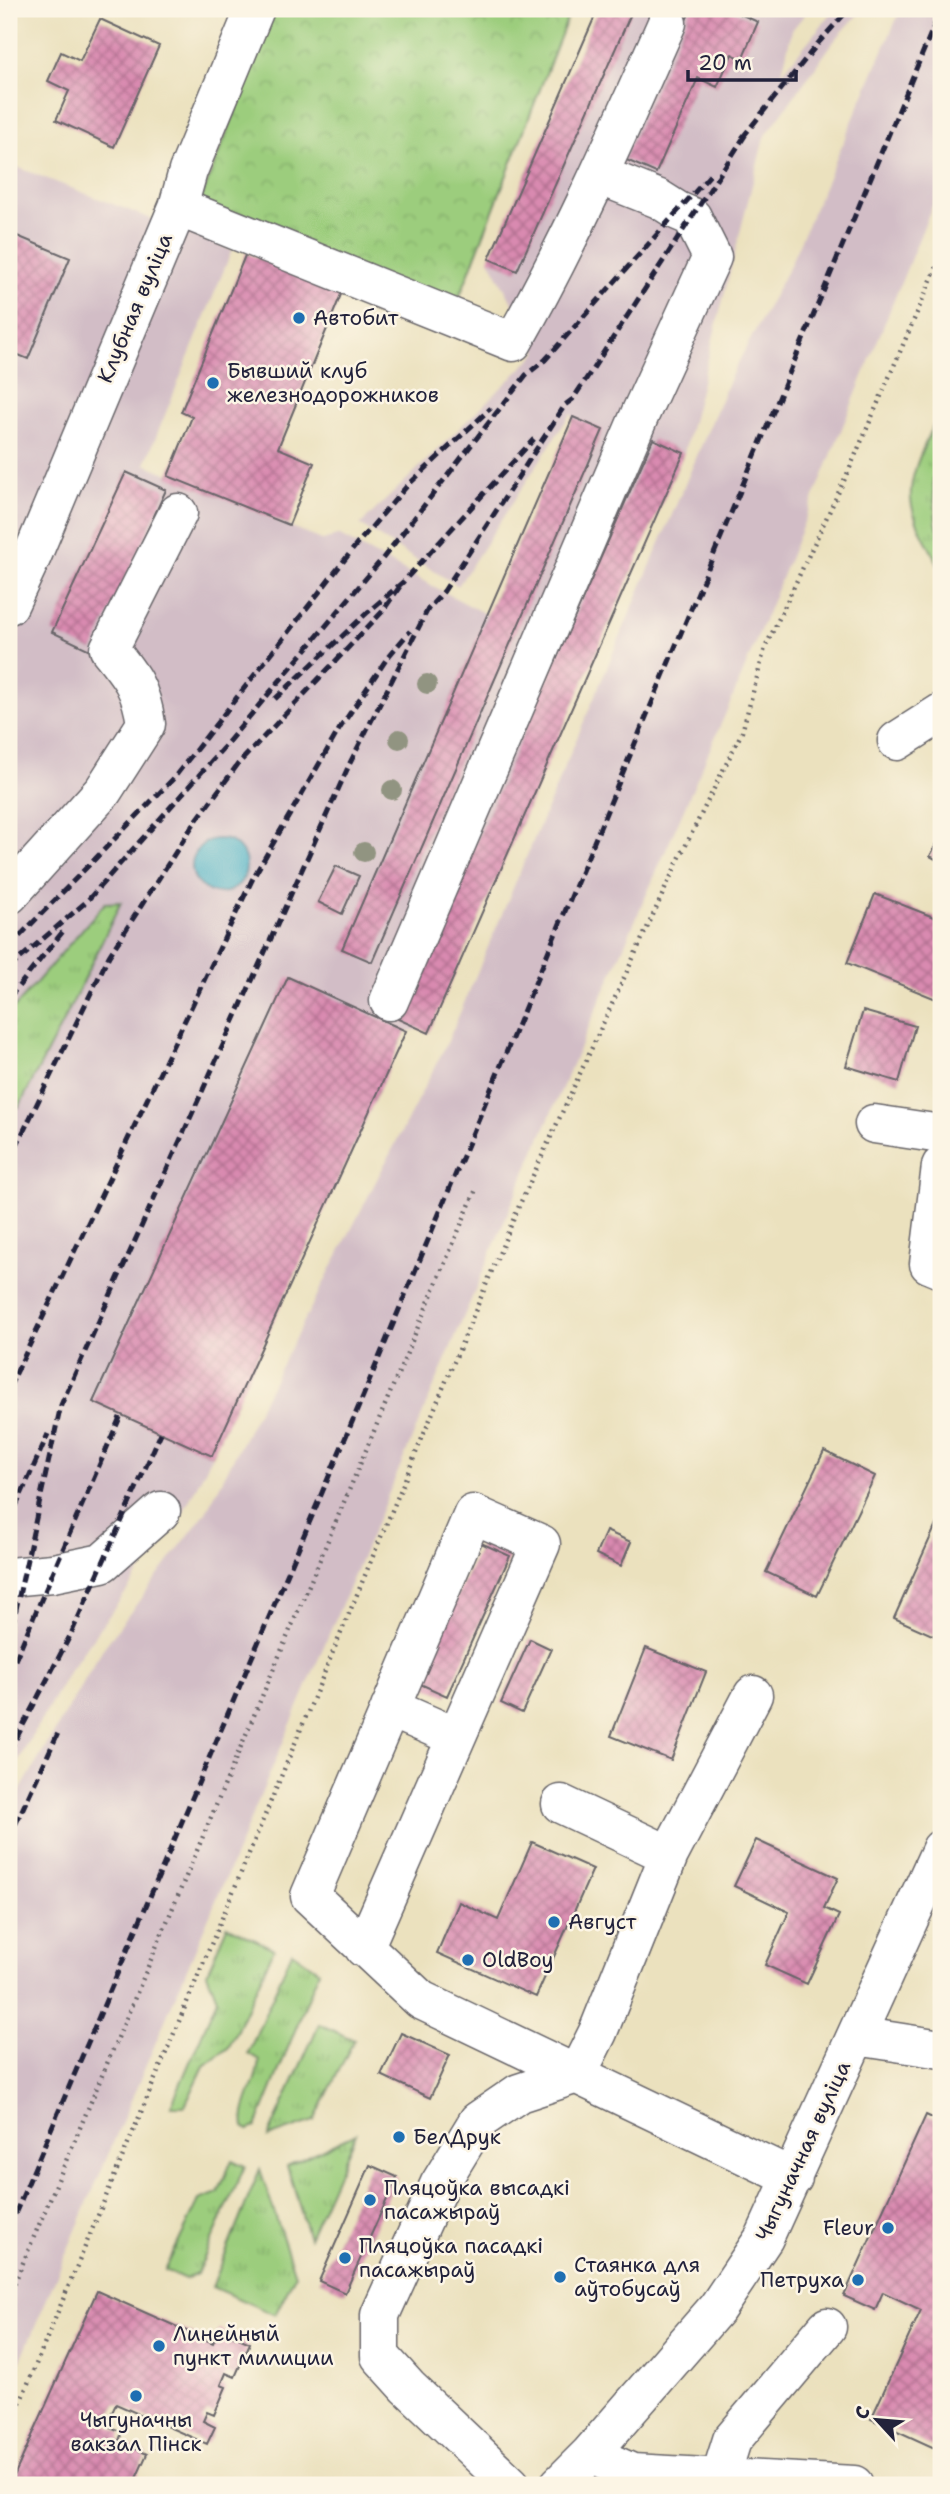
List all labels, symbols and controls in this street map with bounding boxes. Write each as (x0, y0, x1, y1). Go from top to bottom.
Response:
scale bar (688, 38, 796, 82)
text: 20 m (698, 49, 752, 77)
street label: Клубная вуліца (91, 229, 179, 387)
place label: Автобит (313, 304, 399, 332)
marker: Автобит (291, 310, 307, 326)
place label: Бывший клуб железнодорожников (227, 357, 439, 409)
marker: Бывший клуб железнодорожников (205, 375, 221, 391)
place label: Август (568, 1908, 637, 1936)
marker: Август (546, 1914, 562, 1930)
place label: OldBoy (482, 1946, 554, 1974)
marker: OldBoy (460, 1952, 476, 1968)
street label: Чыгуначная вуліца (749, 2056, 857, 2246)
place label: БелДрук (413, 2123, 501, 2151)
marker: БелДрук (391, 2129, 407, 2145)
place label: Пляцоўка высадкі пасажыраў (384, 2174, 570, 2226)
marker: Пляцоўка высадкі пасажыраў (362, 2192, 378, 2208)
place label: Fleur (823, 2214, 874, 2242)
marker: Fleur (880, 2220, 896, 2236)
place label: Пляцоўка пасадкі пасажыраў (359, 2232, 543, 2284)
marker: Пляцоўка пасадкі пасажыраў (337, 2250, 353, 2266)
place label: Стаянка для аўтобусаў (574, 2251, 700, 2303)
place label: Петруха (760, 2266, 844, 2294)
marker: Стаянка для аўтобусаў (552, 2269, 568, 2285)
marker: Петруха (850, 2272, 866, 2288)
place label: Линейный пункт милиции (173, 2320, 334, 2372)
marker: Линейный пункт милиции (151, 2338, 167, 2354)
north arrow (842, 2386, 912, 2456)
marker: Чыгуначны вакзал Пінск (128, 2388, 144, 2404)
text: С (848, 2402, 876, 2423)
place label: Чыгуначны вакзал Пінск (70, 2406, 202, 2458)

